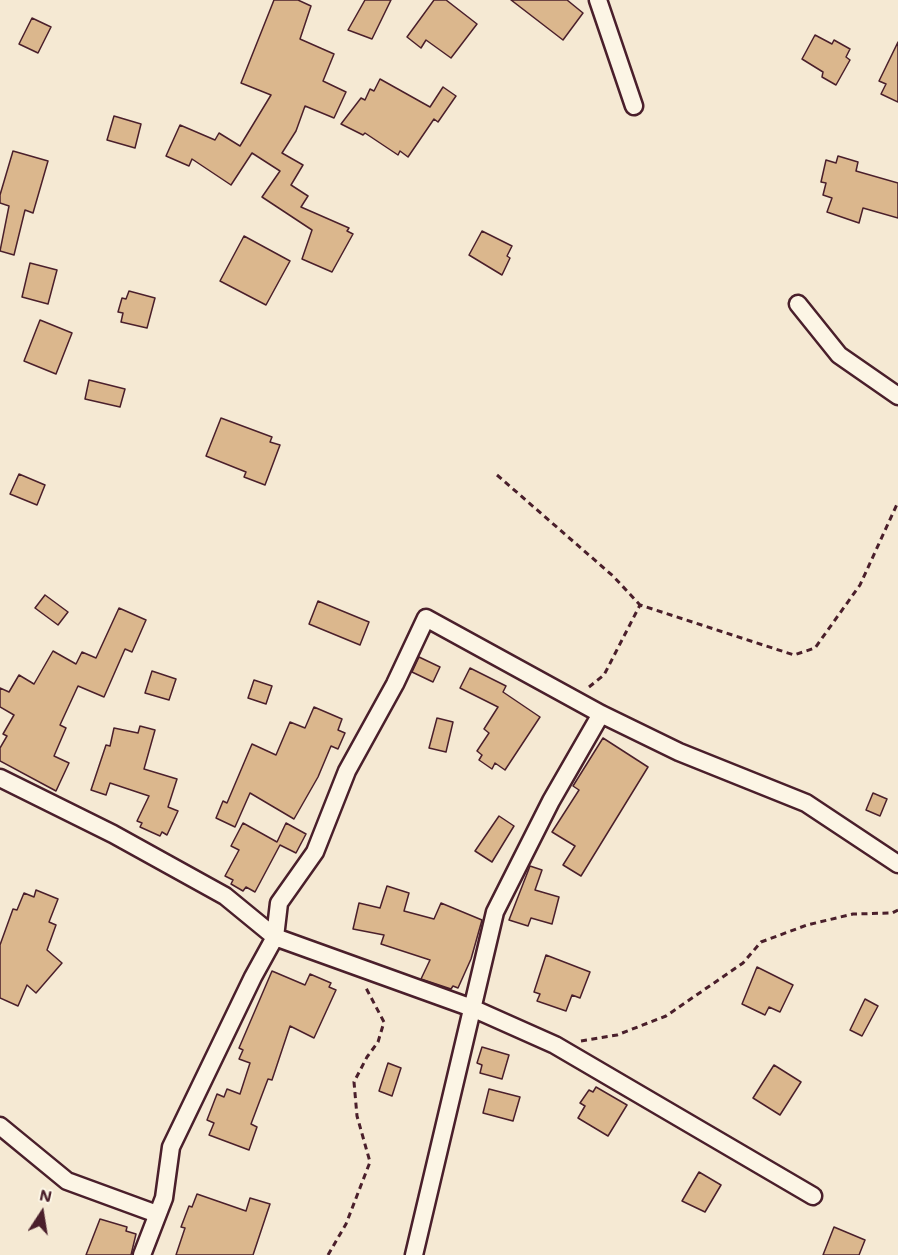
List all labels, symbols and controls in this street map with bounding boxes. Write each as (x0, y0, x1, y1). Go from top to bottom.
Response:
north arrow (12, 1183, 72, 1243)
text: N (38, 1183, 54, 1206)

